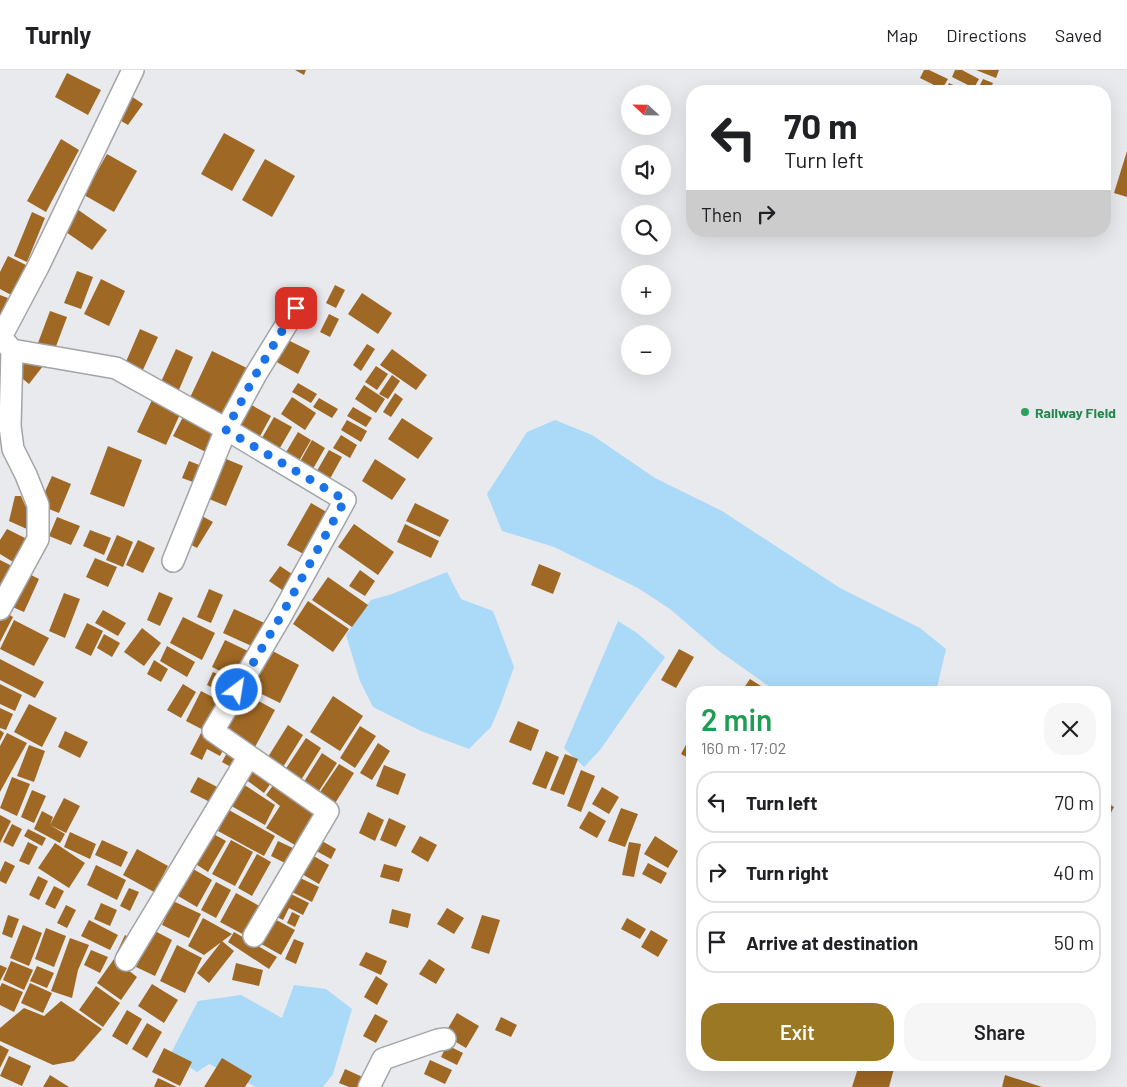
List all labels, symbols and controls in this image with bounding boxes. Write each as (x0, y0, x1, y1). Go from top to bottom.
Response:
text: Turnly (25, 20, 91, 49)
text: Map (886, 24, 918, 46)
text: Directions (946, 24, 1027, 46)
text: Saved (1055, 24, 1102, 46)
north arrow (621, 85, 671, 135)
map controls (621, 85, 671, 375)
text: 70 m (784, 104, 858, 146)
icon: left (701, 105, 766, 170)
button: sound (621, 145, 671, 195)
text: Turn left (784, 146, 864, 172)
icon: right (752, 200, 780, 228)
text: Then (701, 203, 742, 226)
button: search (621, 205, 671, 255)
button: + (621, 265, 671, 315)
pin (275, 287, 317, 329)
icon: arrive (282, 294, 310, 322)
button: − (621, 325, 671, 375)
place label: Railway Field (1035, 404, 1116, 421)
marker: Railway Field (1019, 406, 1031, 418)
position arrow (210, 663, 262, 715)
text: 2 min (701, 701, 772, 737)
button: close (1044, 703, 1096, 755)
text: 160 m · 17:02 (701, 738, 786, 757)
icon: left (703, 788, 731, 816)
text: Turn left (746, 791, 817, 814)
text: 70 m (1055, 791, 1094, 814)
icon: right (703, 858, 731, 886)
text: Turn right (746, 861, 828, 884)
text: 40 m (1053, 861, 1094, 884)
icon: arrive (703, 928, 731, 956)
text: Arrive at destination (746, 931, 918, 954)
text: 50 m (1054, 931, 1094, 954)
button: Exit (701, 1003, 894, 1061)
button: Share (904, 1003, 1096, 1061)

